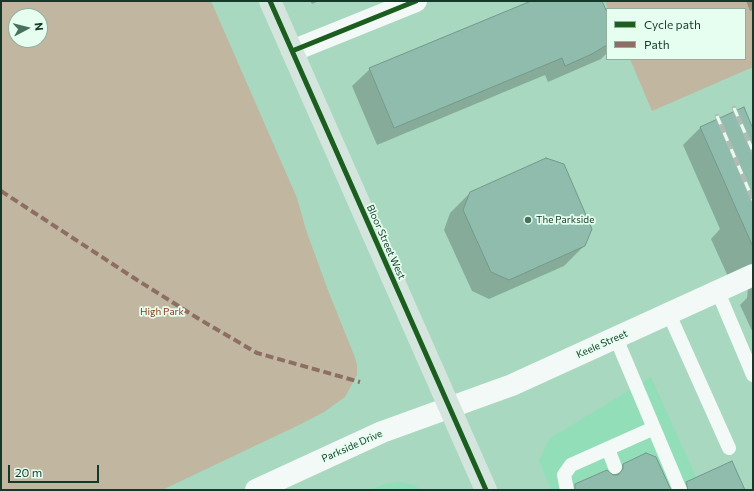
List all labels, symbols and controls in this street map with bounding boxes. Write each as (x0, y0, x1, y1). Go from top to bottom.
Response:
north arrow (8, 8, 48, 48)
legend (606, 8, 746, 60)
text: Cycle path (644, 17, 701, 31)
text: N (32, 22, 46, 31)
text: Path (644, 37, 670, 51)
street label: Bloor Street West (364, 203, 408, 281)
place label: The Parkside (536, 214, 594, 226)
marker: The Parkside (523, 215, 533, 225)
park label: High Park (140, 306, 184, 318)
street label: Keele Street (574, 327, 630, 361)
street label: Parkside Drive (320, 427, 384, 465)
scale bar (10, 457, 101, 483)
text: 20 m (15, 465, 42, 479)

